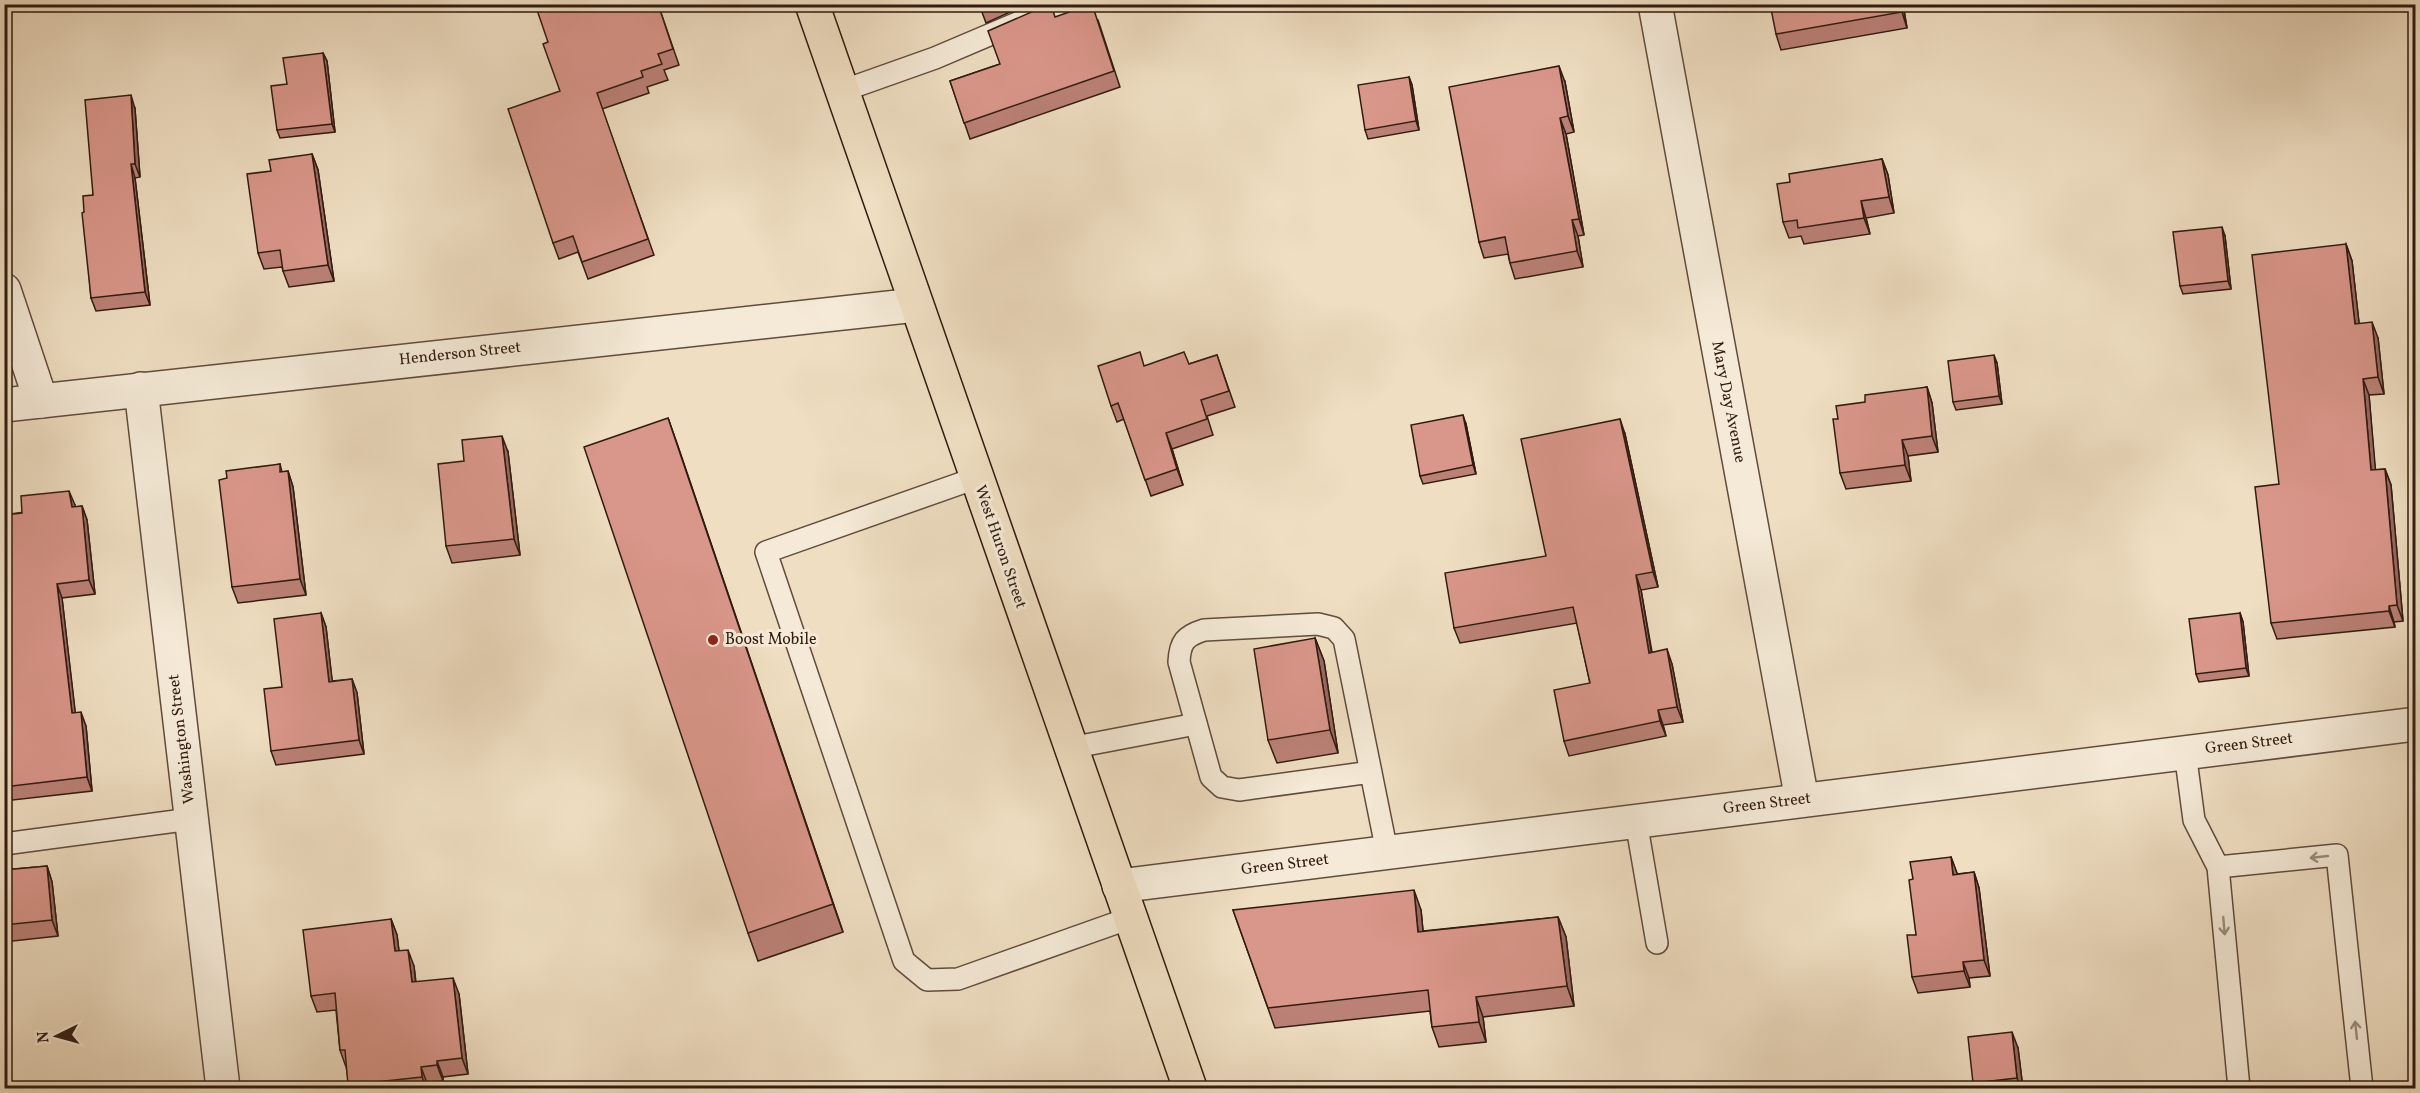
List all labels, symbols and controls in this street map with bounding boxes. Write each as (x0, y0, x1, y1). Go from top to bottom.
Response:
street label: Henderson Street (398, 337, 522, 371)
street label: Mary Day Avenue (1705, 339, 1751, 465)
street label: West Huron Street (969, 482, 1032, 612)
place label: Boost Mobile (725, 629, 817, 651)
marker: Boost Mobile (706, 633, 720, 647)
street label: Washington Street (163, 673, 201, 805)
street label: Green Street (2204, 728, 2295, 760)
street label: Green Street (1722, 788, 1813, 820)
street label: Green Street (1240, 849, 1331, 881)
one-way arrow (2309, 851, 2329, 862)
one-way arrow (2219, 915, 2230, 935)
north arrow (27, 1006, 87, 1066)
one-way arrow (2350, 1021, 2361, 1041)
text: N (33, 1030, 56, 1044)

